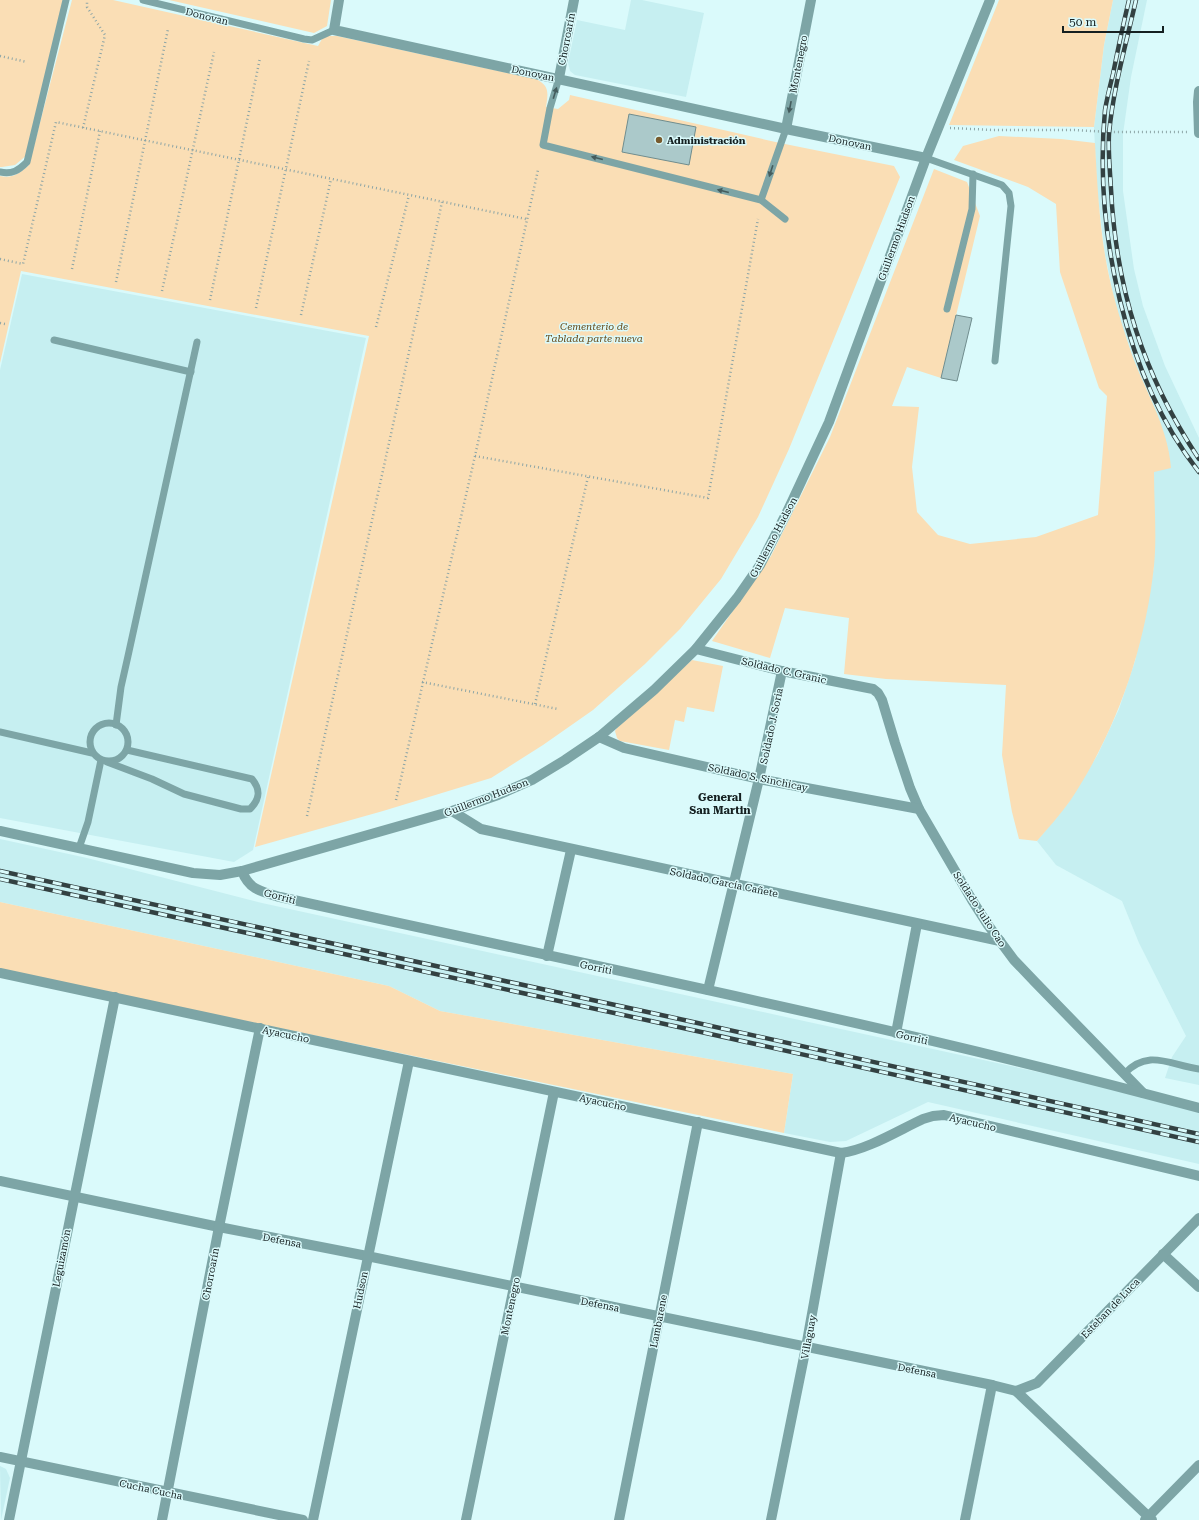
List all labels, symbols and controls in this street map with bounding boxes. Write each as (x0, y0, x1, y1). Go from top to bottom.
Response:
street label: Donovan (184, 6, 230, 27)
scale bar (1063, 8, 1163, 34)
street label: Chorroarín (556, 11, 577, 66)
text: 50 m (1069, 15, 1096, 29)
street label: Montenegro (787, 34, 810, 94)
street label: Donovan (510, 64, 556, 84)
one-way arrow (552, 87, 558, 99)
one-way arrow (787, 101, 793, 113)
street label: Donovan (827, 133, 873, 153)
marker: Administración (654, 135, 664, 145)
place label: Administración (667, 135, 746, 146)
one-way arrow (591, 155, 604, 161)
one-way arrow (767, 166, 773, 178)
one-way arrow (717, 187, 729, 193)
street label: Guillermo Hudson (876, 194, 917, 282)
park label: Cementerio de Tablada parte nueva (545, 321, 643, 344)
street label: Guillermo Hudson (748, 495, 800, 579)
street label: Soldado C. Granic (740, 655, 828, 686)
street label: Soldado J. Soria (758, 686, 785, 765)
street label: Soldado S. Sinchicay (707, 762, 809, 793)
street label: Guillermo Hudson (443, 776, 530, 819)
district label: General San Martin (689, 791, 751, 817)
street label: Soldado García Cañete (669, 866, 779, 899)
street label: Soldado Julio Cao (951, 869, 1008, 949)
street label: Gorriti (263, 887, 297, 906)
street label: Gorriti (579, 959, 613, 976)
street label: Ayacucho (261, 1024, 310, 1045)
street label: Gorriti (895, 1028, 929, 1046)
street label: Ayacucho (578, 1092, 627, 1113)
street label: Ayacucho (948, 1112, 997, 1133)
street label: Leguizamón (50, 1228, 73, 1288)
street label: Defensa (262, 1231, 303, 1250)
street label: Chorroarín (200, 1246, 221, 1301)
street label: Hudson (351, 1270, 370, 1310)
street label: Montenegro (499, 1276, 522, 1336)
street label: Esteban de Luca (1079, 1276, 1142, 1341)
street label: Lambarene (648, 1293, 669, 1349)
street label: Defensa (580, 1295, 621, 1314)
street label: Villaguay (799, 1314, 818, 1360)
street label: Defensa (897, 1361, 938, 1380)
street label: Cucha Cucha (118, 1477, 184, 1502)

